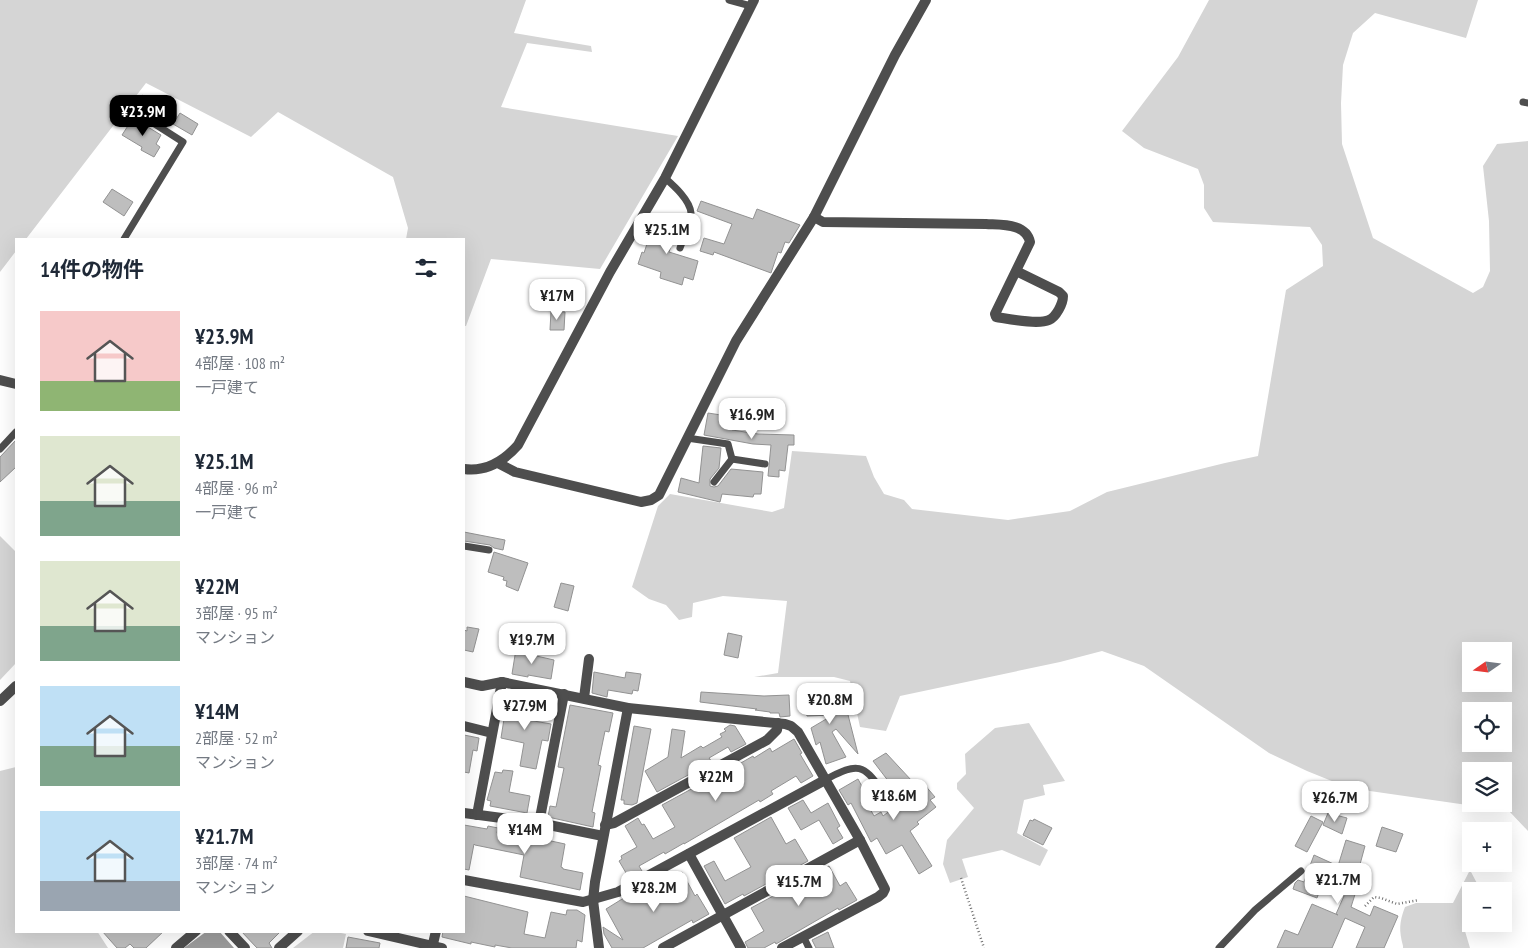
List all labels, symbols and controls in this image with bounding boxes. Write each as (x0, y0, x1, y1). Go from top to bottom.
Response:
pin: ¥23.9M (102, 94, 184, 137)
text: ¥23.9M (121, 101, 165, 121)
pin: ¥25.1M (626, 212, 708, 255)
text: ¥25.1M (645, 219, 689, 239)
icon: filters (412, 254, 440, 282)
text: 14件の物件 (40, 256, 144, 283)
pin: ¥17M (527, 278, 587, 321)
text: ¥17M (540, 285, 574, 305)
text: ¥23.9M (195, 323, 254, 350)
icon: home (80, 331, 140, 391)
text: 4部屋 · 108 m² (195, 353, 285, 373)
text: 一戸建て (195, 377, 259, 397)
pin: ¥16.9M (711, 398, 793, 440)
text: ¥16.9M (730, 404, 774, 424)
text: ¥25.1M (195, 448, 254, 475)
icon: home (80, 456, 140, 516)
text: 4部屋 · 96 m² (195, 478, 278, 498)
text: 一戸建て (195, 502, 259, 522)
text: ¥22M (195, 573, 239, 600)
icon: home (80, 581, 140, 641)
text: 3部屋 · 95 m² (195, 603, 278, 623)
pin: ¥19.7M (491, 622, 573, 665)
text: マンション (195, 627, 275, 647)
text: ¥19.7M (510, 629, 554, 649)
north arrow (1462, 642, 1512, 692)
map controls (1462, 642, 1512, 932)
pin: ¥20.8M (789, 682, 871, 725)
pin: ¥27.9M (484, 688, 566, 731)
text: ¥20.8M (808, 689, 852, 709)
text: ¥27.9M (503, 695, 547, 715)
text: ¥14M (195, 698, 239, 725)
button: locate (1462, 702, 1512, 752)
icon: home (80, 706, 140, 766)
text: 2部屋 · 52 m² (195, 728, 278, 748)
text: マンション (195, 752, 275, 772)
pin: ¥22M (686, 760, 746, 802)
button: layers (1462, 762, 1512, 812)
text: ¥22M (699, 766, 733, 786)
pin: ¥18.6M (853, 778, 935, 821)
pin: ¥26.7M (1294, 780, 1376, 823)
text: ¥18.6M (872, 785, 916, 805)
text: ¥26.7M (1313, 787, 1357, 807)
pin: ¥14M (495, 812, 555, 855)
text: ¥14M (508, 819, 542, 839)
button: + (1462, 822, 1512, 872)
text: ¥21.7M (195, 823, 254, 850)
icon: home (80, 831, 140, 891)
text: 3部屋 · 74 m² (195, 853, 278, 873)
pin: ¥21.7M (1297, 862, 1379, 905)
pin: ¥15.7M (758, 864, 840, 907)
text: ¥21.7M (1316, 869, 1360, 889)
pin: ¥28.2M (613, 870, 695, 913)
text: ¥15.7M (777, 871, 821, 891)
text: マンション (195, 877, 275, 897)
text: ¥28.2M (632, 877, 676, 897)
button: − (1462, 882, 1512, 932)

